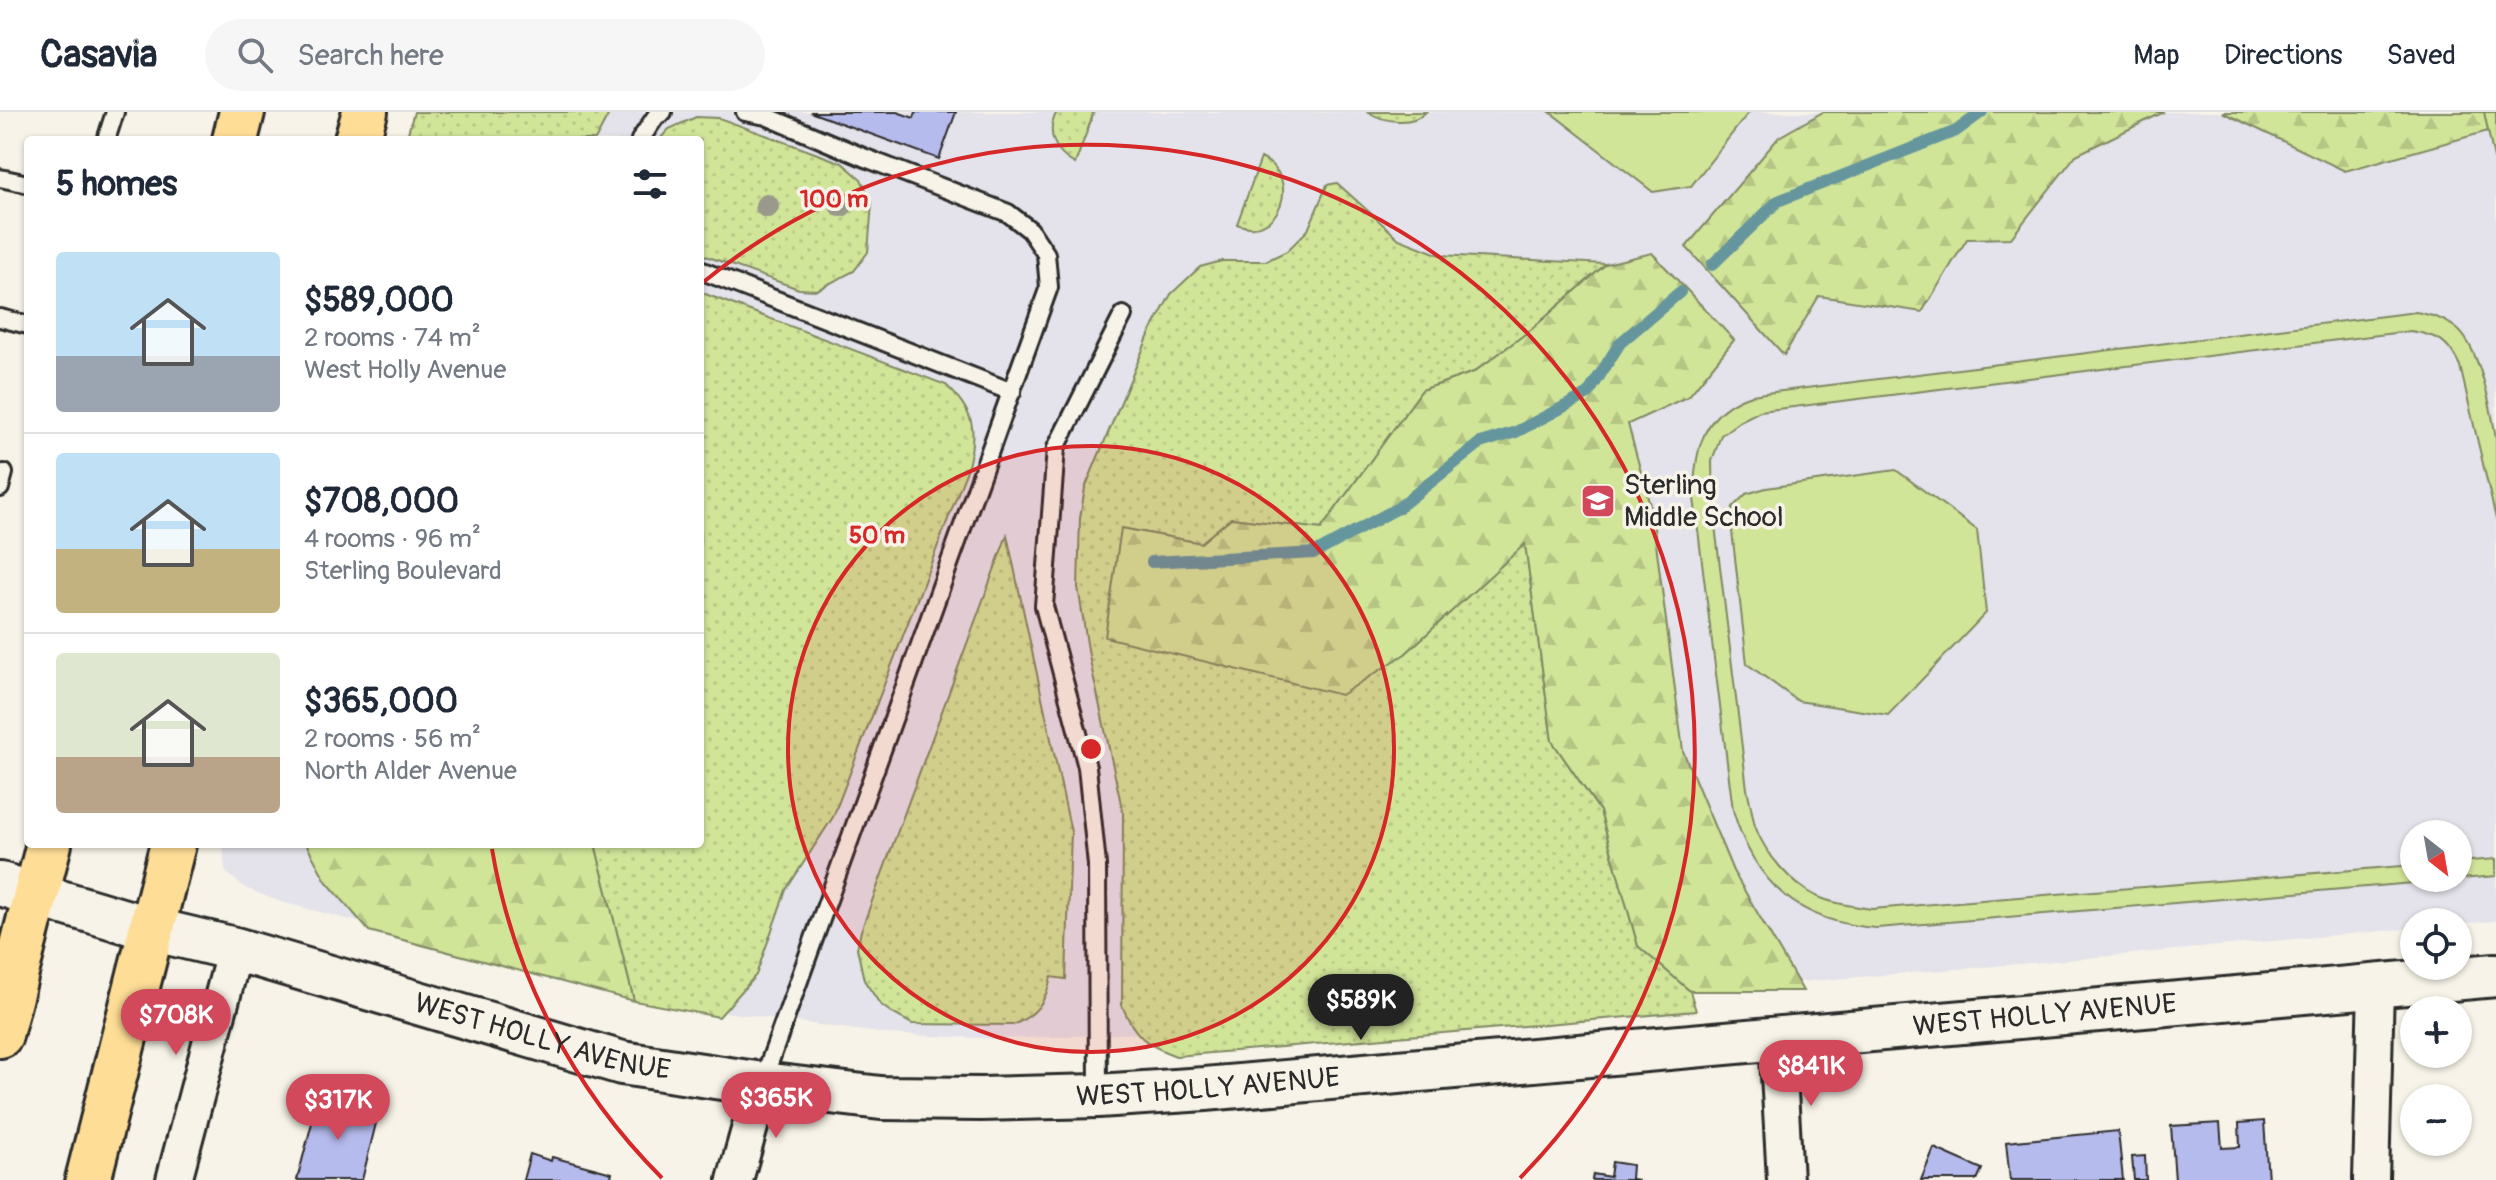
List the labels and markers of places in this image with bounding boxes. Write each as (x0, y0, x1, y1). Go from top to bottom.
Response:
place label: Sterling Middle School (1624, 468, 1784, 535)
school or university icon: Sterling Middle School (1579, 482, 1617, 520)
centre of rings (1077, 735, 1105, 763)
pin: $589K (1305, 974, 1417, 1042)
pin: $708K (120, 989, 232, 1057)
pin: $841K (1755, 1040, 1867, 1108)
pin: $365K (720, 1072, 832, 1140)
pin: $317K (282, 1074, 394, 1142)

